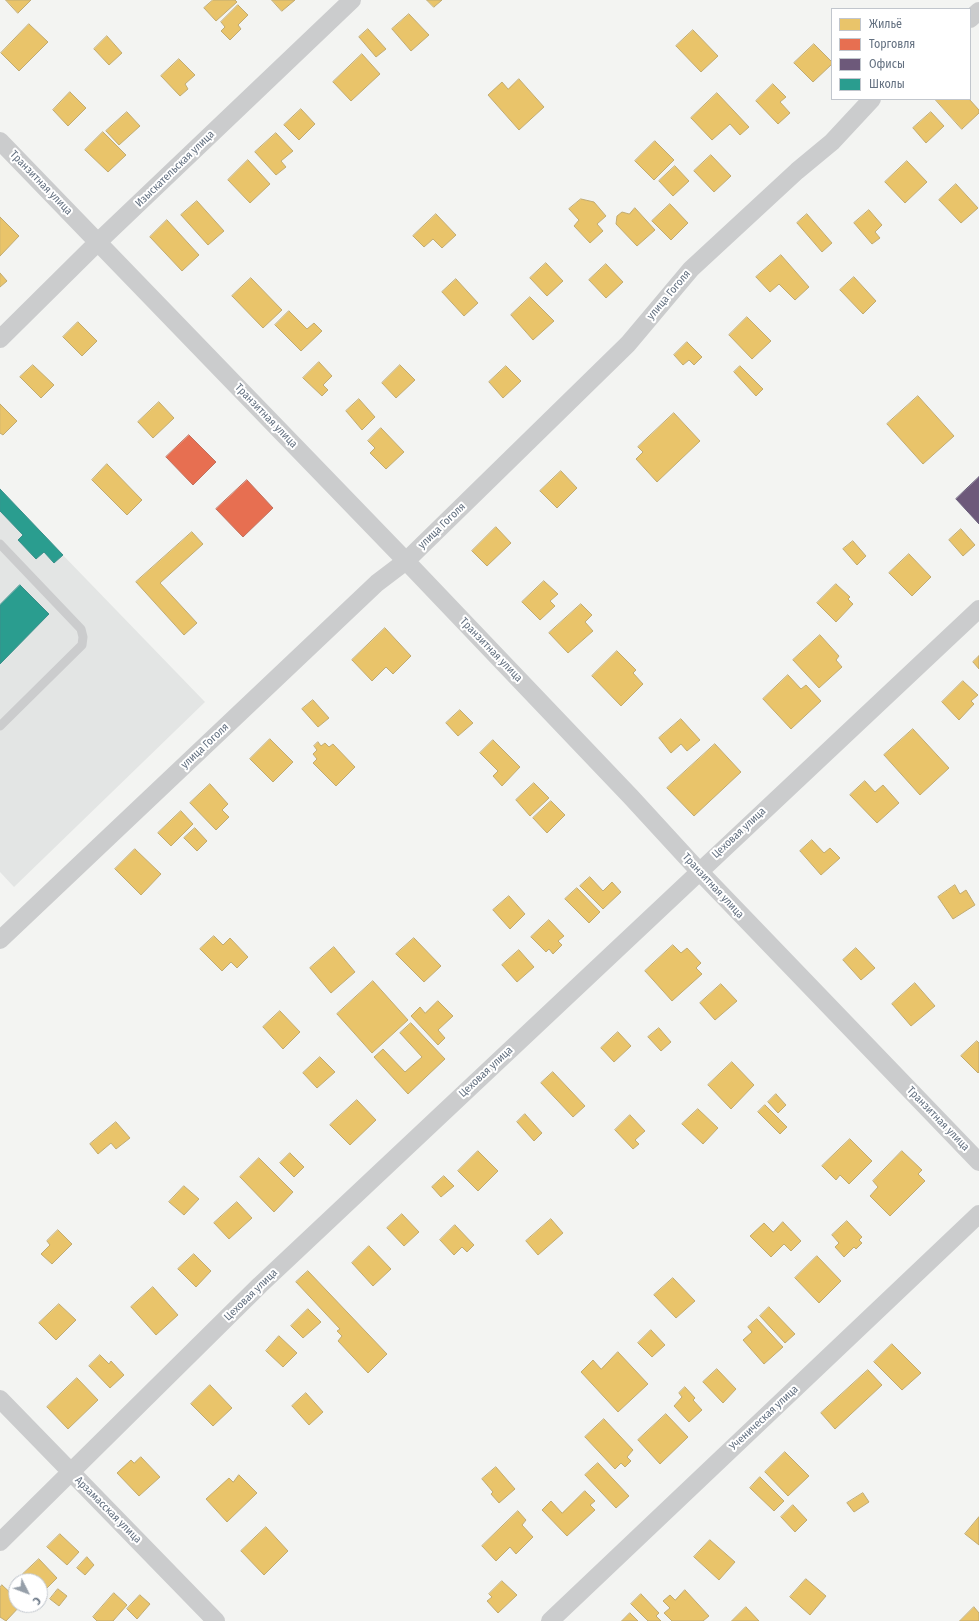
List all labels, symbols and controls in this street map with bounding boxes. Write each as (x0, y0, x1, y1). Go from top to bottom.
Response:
legend (831, 8, 971, 100)
text: Жильё (869, 17, 902, 31)
text: Торговля (869, 37, 915, 51)
text: Офисы (869, 57, 905, 71)
text: Школы (869, 77, 905, 91)
street label: Изыскательская улица (133, 128, 217, 210)
street label: Транзитная улица (7, 148, 75, 218)
street label: улица Гоголя (644, 268, 694, 322)
street label: Транзитная улица (232, 381, 300, 451)
street label: улица Гоголя (416, 500, 468, 552)
street label: Транзитная улица (457, 615, 525, 685)
street label: улица Гоголя (178, 720, 232, 772)
street label: Цеховая улица (709, 805, 769, 861)
street label: Транзитная улица (679, 851, 747, 921)
street label: Цеховая улица (456, 1044, 516, 1100)
street label: Транзитная улица (904, 1084, 972, 1154)
street label: Цеховая улица (222, 1266, 280, 1324)
street label: Ученическая улица (727, 1383, 801, 1453)
street label: Арзамасская улица (72, 1474, 144, 1546)
north arrow (8, 1573, 48, 1613)
text: С (30, 1594, 43, 1607)

